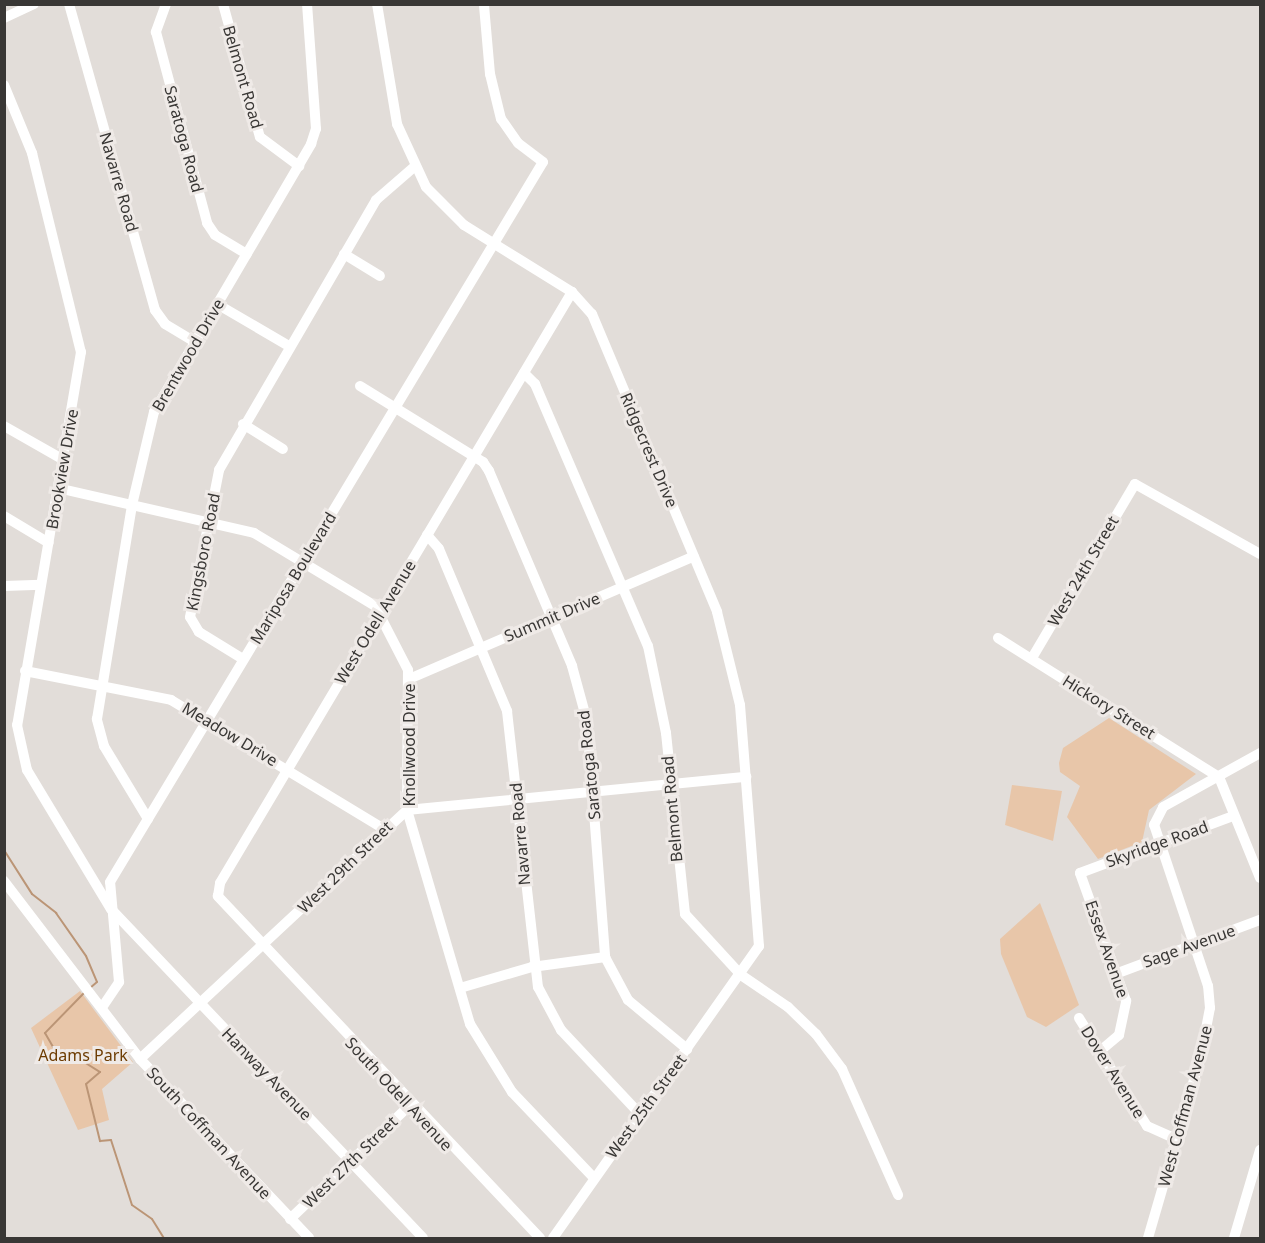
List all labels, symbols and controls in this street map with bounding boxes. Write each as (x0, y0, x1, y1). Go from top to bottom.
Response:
street label: Belmont Road (219, 23, 267, 131)
street label: Saratoga Road (161, 83, 207, 195)
street label: Navarre Road (96, 130, 142, 234)
street label: Brentwood Drive (148, 295, 228, 415)
street label: Ridgecrest Drive (616, 390, 682, 510)
street label: Brookview Drive (42, 407, 82, 531)
street label: Kingsboro Road (182, 492, 224, 612)
street label: Mariposa Boulevard (246, 509, 340, 647)
street label: West 24th Street (1044, 513, 1122, 629)
street label: West Odell Avenue (330, 557, 420, 687)
street label: Summit Drive (501, 588, 603, 646)
street label: Hickory Street (1059, 671, 1159, 743)
street label: Knollwood Drive (399, 683, 419, 807)
street label: Meadow Drive (179, 698, 281, 770)
street label: Saratoga Road (574, 709, 604, 821)
street label: Belmont Road (658, 755, 686, 863)
street label: Navarre Road (506, 782, 534, 886)
street label: West 29th Street (294, 817, 396, 917)
street label: Skyridge Road (1103, 817, 1211, 871)
street label: Essex Avenue (1081, 898, 1133, 1000)
street label: Sage Avenue (1140, 920, 1238, 972)
street label: Dover Avenue (1077, 1022, 1149, 1122)
street label: West Coffman Avenue (1154, 1023, 1216, 1189)
street label: Hanway Avenue (218, 1024, 316, 1124)
street label: South Odell Avenue (341, 1033, 457, 1155)
park label: Adams Park (38, 1045, 128, 1065)
street label: West 25th Street (602, 1050, 690, 1162)
street label: South Coffman Avenue (143, 1063, 275, 1203)
street label: West 27th Street (299, 1112, 401, 1212)

